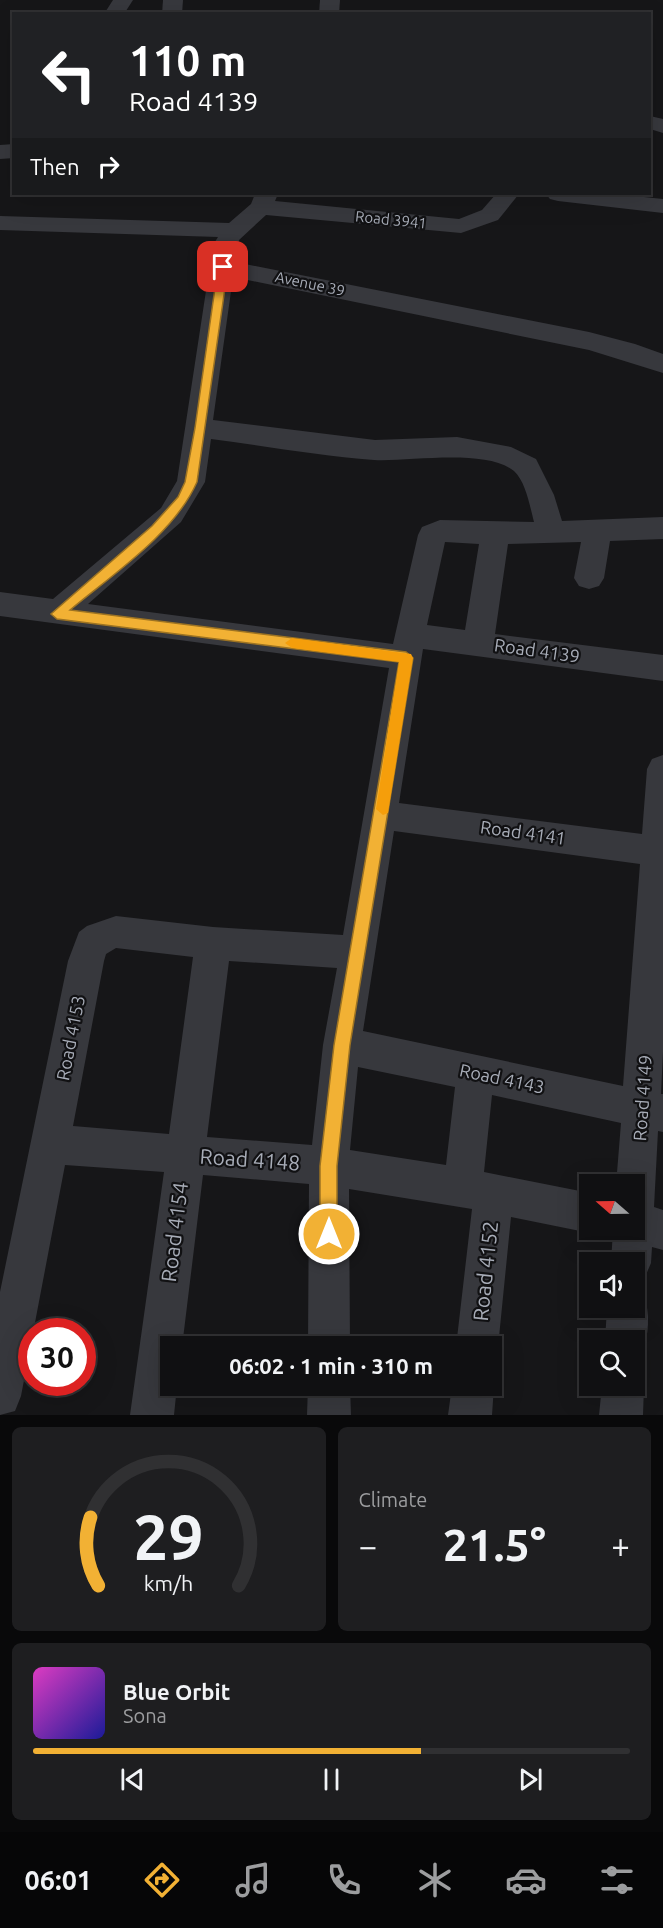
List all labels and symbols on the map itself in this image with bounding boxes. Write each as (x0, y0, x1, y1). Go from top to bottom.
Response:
street label: Road 3941 (354, 207, 428, 232)
pin (197, 241, 248, 292)
street label: Avenue 39 (274, 268, 347, 299)
street label: Road 4139 (493, 634, 581, 666)
street label: Road 4141 (479, 816, 567, 848)
street label: Road 4153 (52, 994, 88, 1082)
street label: Road 4149 (629, 1054, 655, 1142)
street label: Road 4143 (458, 1059, 546, 1097)
street label: Road 4148 (199, 1144, 301, 1174)
north arrow (579, 1174, 645, 1240)
street label: Road 4154 (156, 1180, 192, 1283)
position arrow (297, 1202, 361, 1266)
street label: Road 4152 (468, 1220, 502, 1322)
speed limit sign: 30 (18, 1318, 96, 1396)

